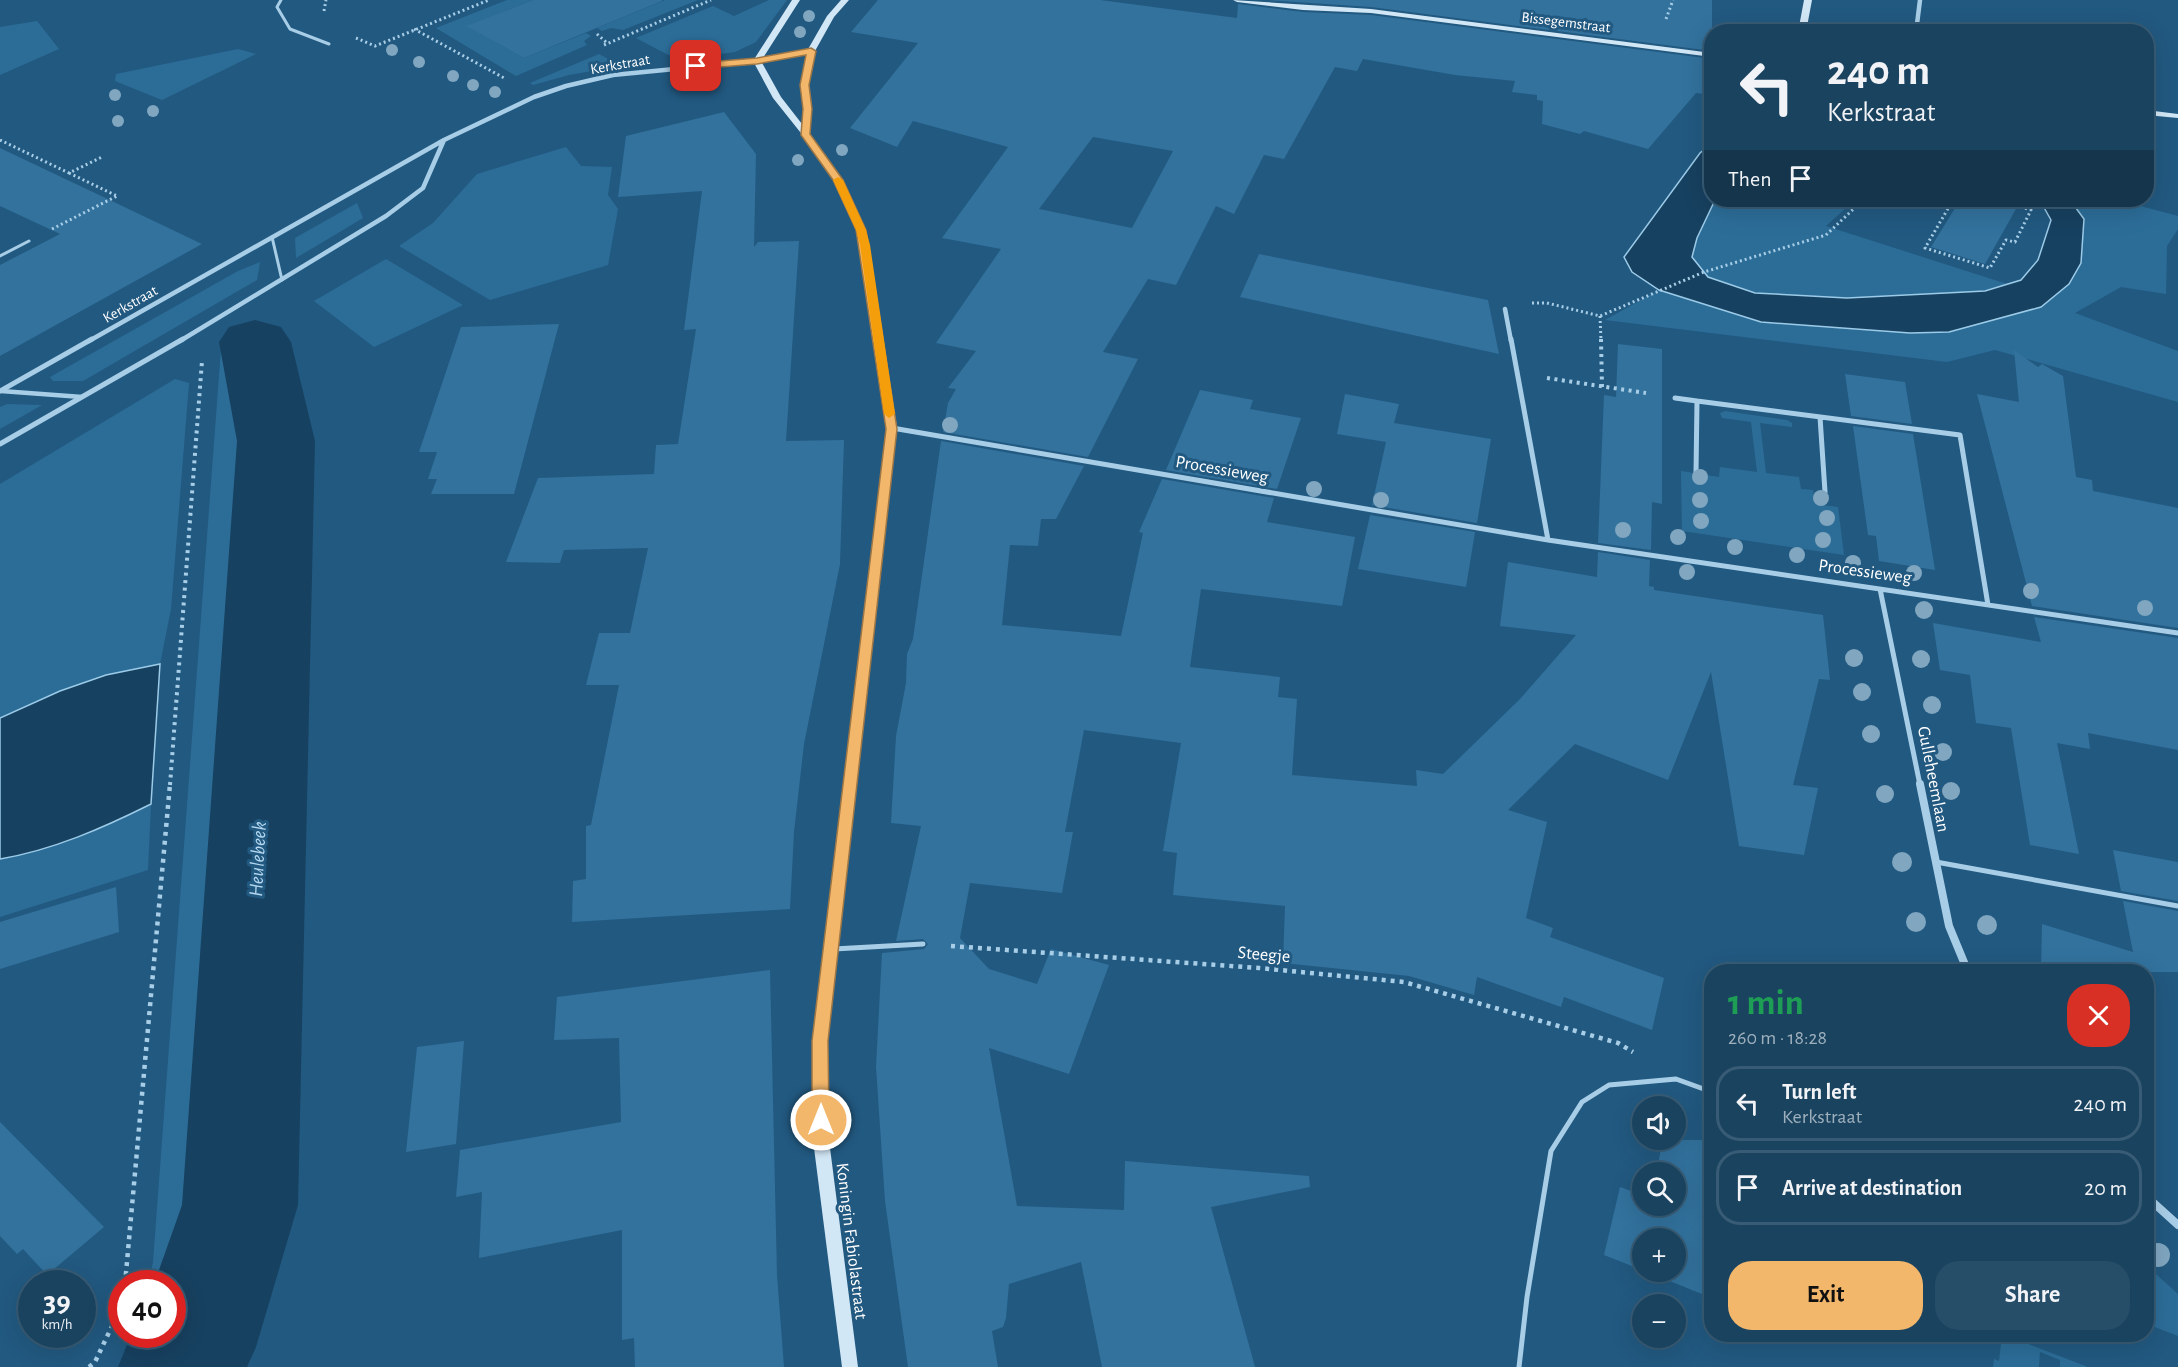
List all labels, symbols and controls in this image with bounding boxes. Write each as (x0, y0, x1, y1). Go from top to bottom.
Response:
street label: Bissegemstraat (1521, 10, 1611, 35)
pin (670, 40, 721, 91)
icon: left (1728, 48, 1806, 126)
icon: arrive (679, 49, 712, 82)
text: 240 m (1827, 50, 1930, 92)
street label: Kerkstraat (589, 52, 651, 77)
text: Kerkstraat (1827, 99, 1935, 126)
icon: arrive (1784, 162, 1817, 195)
text: Then (1728, 168, 1772, 190)
street label: Kerkstraat (100, 283, 160, 326)
street label: Processieweg (1174, 453, 1270, 487)
street label: Processieweg (1817, 557, 1913, 587)
street label: Gulleheemlaan (1914, 725, 1952, 834)
water label: Heulebeek (246, 821, 270, 897)
street label: Steegje (1237, 944, 1291, 966)
button: close (2067, 984, 2130, 1047)
text: 1 min (1728, 985, 1804, 1021)
text: 260 m · 18:28 (1728, 1028, 1827, 1048)
text: Turn left (1782, 1081, 1856, 1103)
icon: left (1731, 1087, 1764, 1120)
position arrow (789, 1088, 853, 1152)
text: 240 m (2074, 1093, 2127, 1115)
map controls (1632, 1096, 1686, 1348)
button: sound (1632, 1096, 1686, 1150)
text: Kerkstraat (1782, 1107, 1862, 1127)
street label: Koningin Fabiolastraat (832, 1162, 870, 1321)
button: search (1632, 1162, 1686, 1216)
icon: arrive (1731, 1171, 1764, 1204)
text: Arrive at destination (1782, 1177, 1962, 1199)
text: 20 m (2084, 1177, 2127, 1199)
button: + (1632, 1228, 1686, 1282)
button: Exit (1728, 1261, 1923, 1330)
button: Share (1935, 1261, 2130, 1330)
speed limit sign: 40 (108, 1270, 186, 1348)
text: 39 (43, 1287, 71, 1317)
button: − (1632, 1294, 1686, 1348)
text: km/h (42, 1317, 72, 1332)

